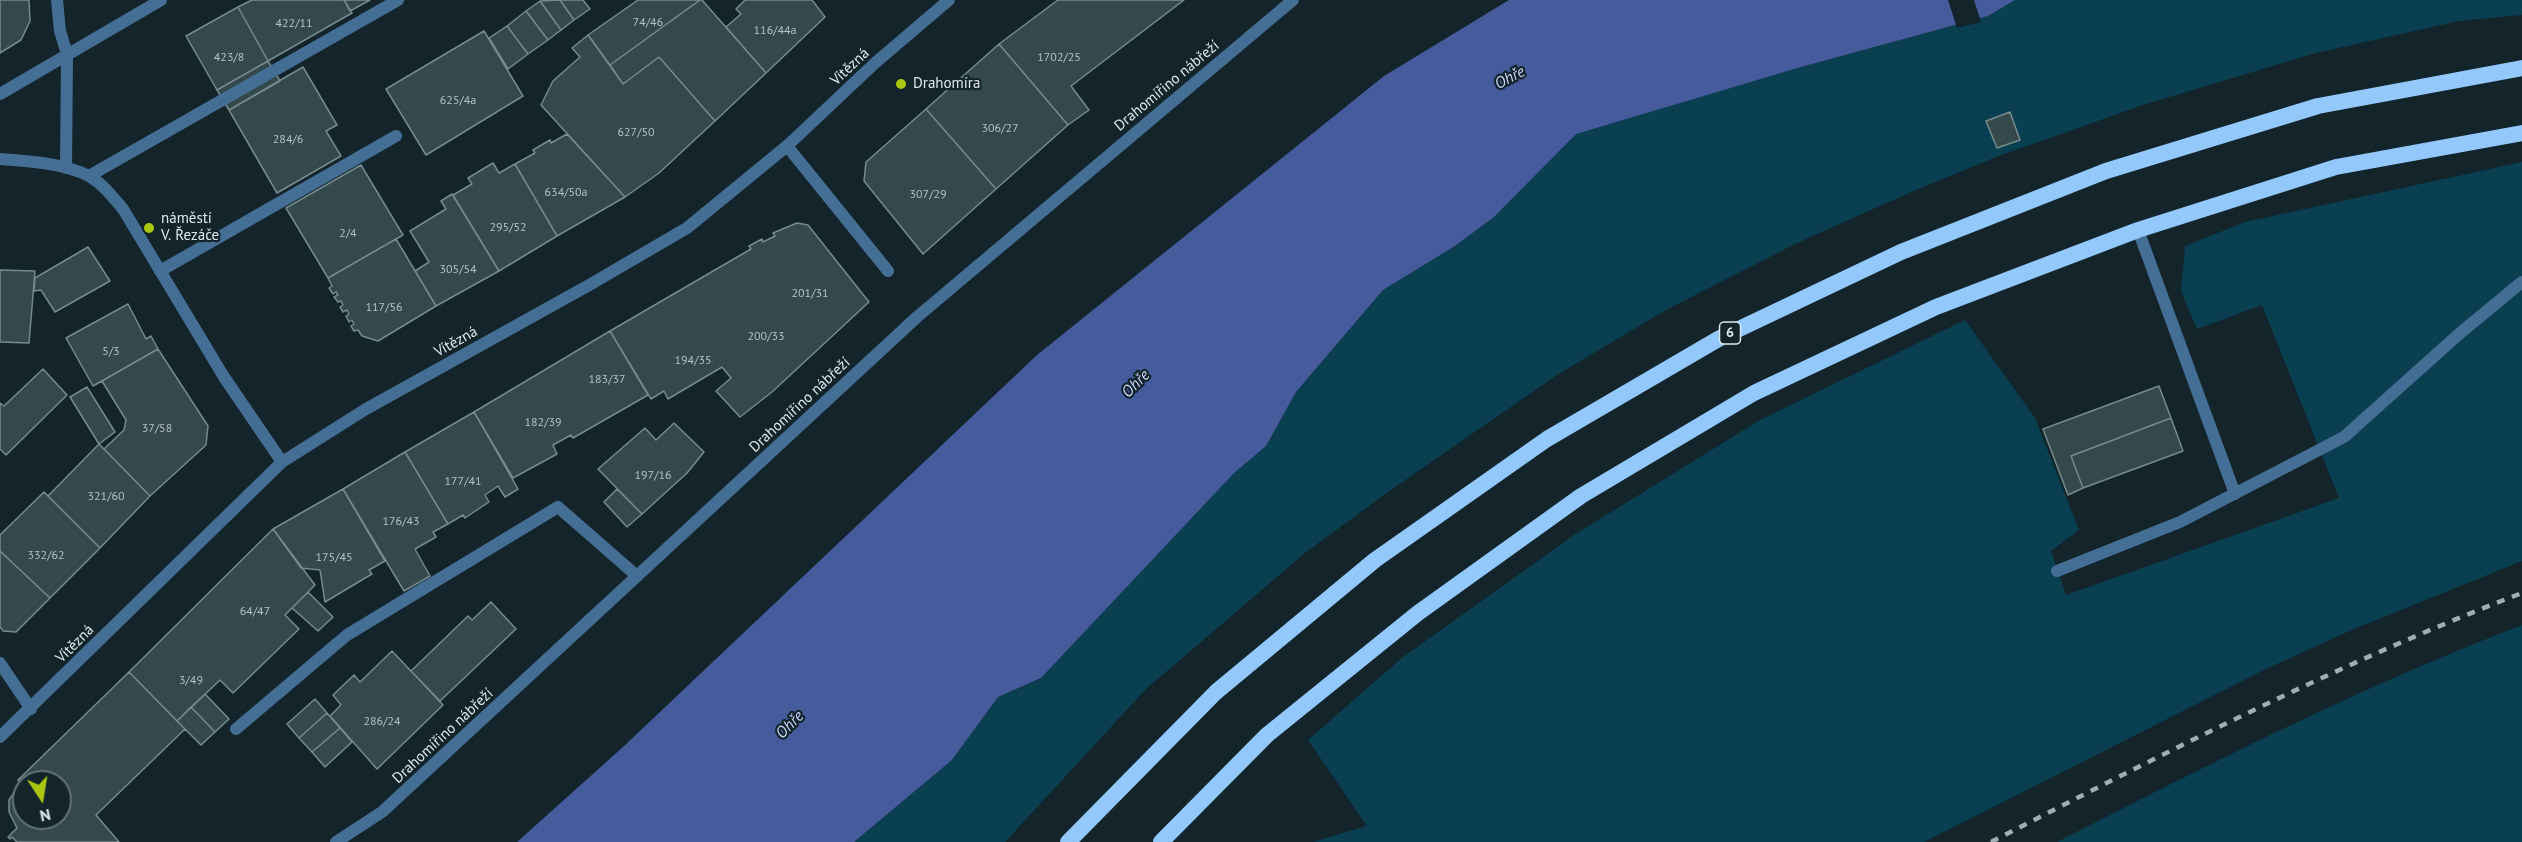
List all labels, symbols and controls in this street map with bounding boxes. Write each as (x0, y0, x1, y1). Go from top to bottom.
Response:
house number: 74/46 (633, 16, 663, 30)
house number: 422/11 (276, 17, 312, 31)
house number: 116/44a (754, 24, 796, 38)
street label: Drahomířino nábřeží (1111, 37, 1223, 135)
street label: Vítězná (827, 45, 873, 89)
house number: 423/8 (214, 51, 244, 65)
house number: 1702/25 (1037, 51, 1081, 65)
water label: Ohře (1492, 62, 1528, 94)
place label: Drahomíra (913, 75, 980, 93)
marker: Drahomíra (894, 77, 908, 91)
house number: 625/4a (440, 94, 476, 108)
house number: 306/27 (982, 122, 1018, 136)
house number: 627/50 (618, 126, 654, 140)
house number: 284/6 (273, 133, 303, 147)
house number: 634/50a (545, 186, 587, 200)
house number: 307/29 (910, 188, 946, 202)
place label: náměstí V. Řezáče (161, 210, 219, 245)
marker: náměstí V. Řezáče (142, 221, 156, 235)
house number: 295/52 (490, 221, 526, 235)
house number: 2/4 (339, 227, 357, 241)
house number: 305/54 (440, 263, 476, 277)
house number: 201/31 (792, 287, 828, 301)
house number: 117/56 (366, 301, 402, 315)
road number: 6 (1720, 322, 1740, 344)
street label: Vítězná (431, 323, 481, 361)
house number: 200/33 (748, 330, 784, 344)
house number: 5/3 (102, 345, 120, 359)
house number: 194/35 (675, 354, 711, 368)
street label: Drahomířino nábřeží (746, 354, 854, 456)
water label: Ohře (1118, 366, 1154, 402)
house number: 183/37 (589, 373, 625, 387)
house number: 182/39 (525, 416, 561, 430)
house number: 37/58 (142, 422, 172, 436)
house number: 197/16 (635, 469, 671, 483)
house number: 177/41 (445, 475, 481, 489)
house number: 321/60 (88, 490, 124, 504)
house number: 176/43 (383, 515, 419, 529)
house number: 332/62 (28, 549, 64, 563)
house number: 175/45 (316, 551, 352, 565)
house number: 64/47 (240, 605, 270, 619)
street label: Vítězná (52, 621, 98, 667)
house number: 3/49 (179, 674, 203, 688)
street label: Drahomířino nábřeží (389, 685, 497, 787)
water label: Ohře (772, 707, 808, 743)
house number: 286/24 (364, 715, 400, 729)
north arrow (12, 770, 72, 830)
text: N (38, 805, 53, 827)

